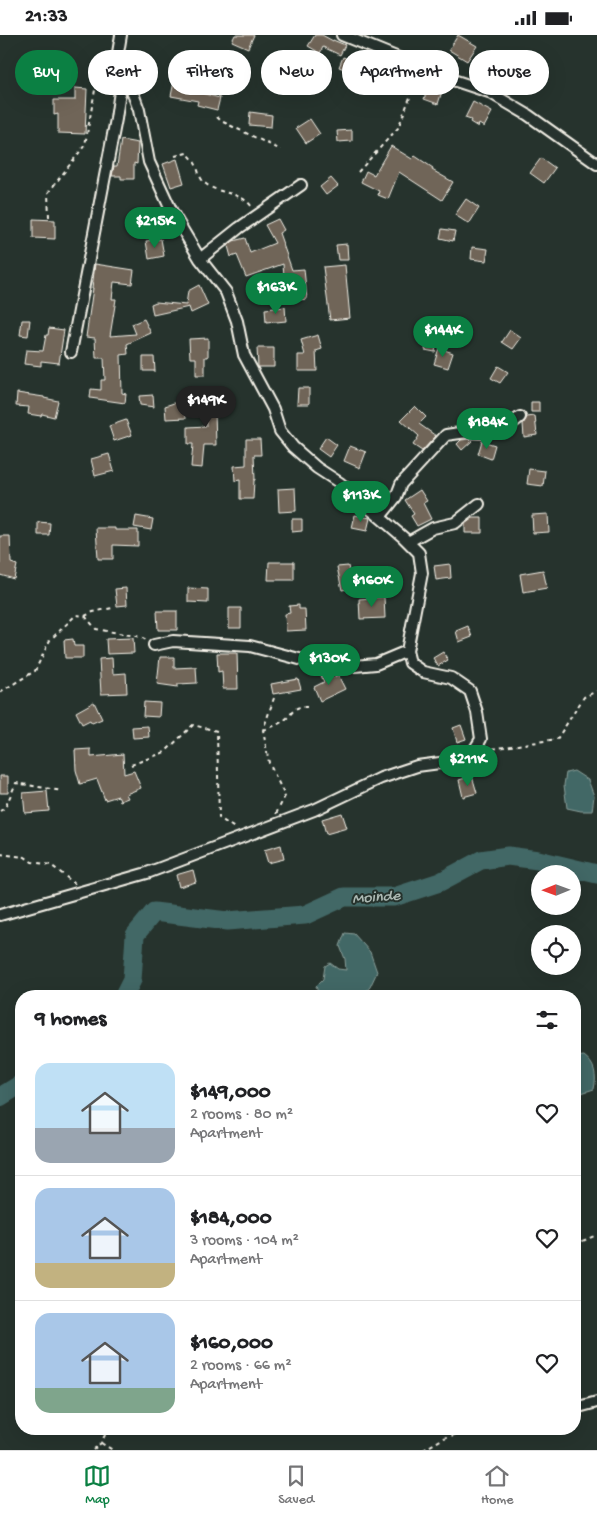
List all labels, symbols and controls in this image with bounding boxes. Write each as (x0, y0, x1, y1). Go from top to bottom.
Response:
text: 21:33 (25, 6, 68, 29)
chip: Buy (15, 50, 78, 95)
chip: Rent (88, 50, 158, 95)
chip: Filters (168, 50, 251, 95)
chip: New (261, 50, 332, 95)
chip: Apartment (342, 50, 459, 95)
chip: House (469, 50, 549, 95)
pin: $215K (120, 207, 190, 249)
text: $215K (136, 213, 174, 232)
pin: $163K (241, 273, 311, 315)
text: $163K (257, 279, 295, 298)
pin: $144K (408, 315, 478, 358)
text: $144K (424, 322, 462, 341)
pin: $149K (171, 385, 241, 428)
text: $149K (187, 392, 225, 411)
pin: $184K (452, 407, 522, 450)
text: $184K (468, 414, 506, 433)
pin: $113K (326, 481, 396, 523)
text: $113K (342, 487, 380, 506)
pin: $160K (337, 565, 407, 608)
text: $160K (352, 572, 392, 591)
pin: $130K (294, 643, 364, 686)
text: $130K (309, 650, 349, 669)
pin: $211K (433, 745, 503, 787)
text: $211K (450, 751, 486, 770)
north arrow (531, 865, 581, 915)
map controls (531, 865, 581, 975)
water label: Moinde (352, 887, 402, 910)
button: locate (531, 925, 581, 975)
icon: filters (533, 1006, 561, 1034)
text: 9 homes (35, 1008, 106, 1033)
text: $149,000 (190, 1081, 271, 1106)
icon: home (75, 1083, 135, 1143)
icon: heart (533, 1099, 561, 1127)
text: 2 rooms · 80 m² (190, 1106, 293, 1125)
text: Apartment (190, 1125, 262, 1144)
text: $184,000 (190, 1207, 272, 1232)
icon: home (75, 1208, 135, 1268)
icon: heart (533, 1224, 561, 1252)
text: 3 rooms · 104 m² (190, 1232, 299, 1251)
text: Apartment (190, 1251, 262, 1270)
text: $160,000 (190, 1332, 273, 1357)
icon: home (75, 1333, 135, 1393)
icon: heart (533, 1349, 561, 1377)
text: 2 rooms · 66 m² (190, 1357, 291, 1376)
text: Apartment (190, 1376, 262, 1395)
tab: Map (83, 1462, 111, 1509)
tab: Saved (278, 1462, 314, 1509)
tab: Home (481, 1462, 514, 1509)

